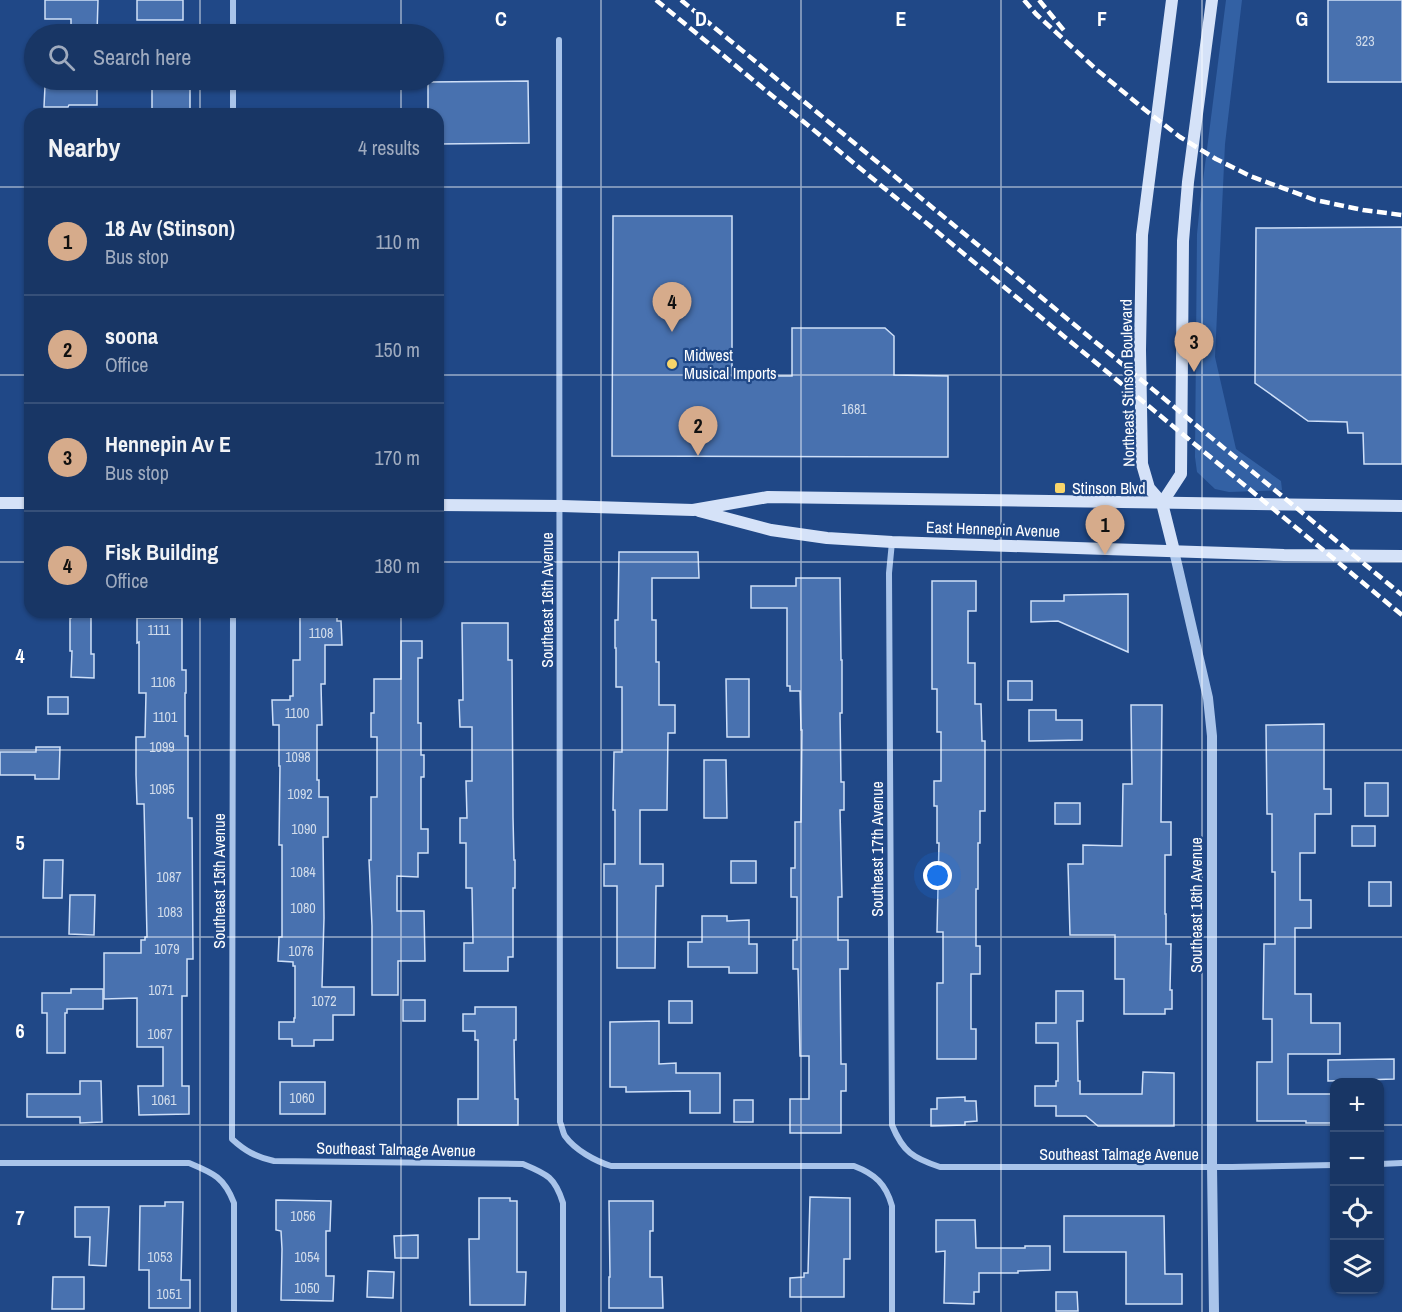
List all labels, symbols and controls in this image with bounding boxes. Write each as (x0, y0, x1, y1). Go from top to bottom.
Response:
text: C (495, 5, 507, 32)
text: D (695, 5, 707, 32)
text: E (896, 5, 907, 32)
text: F (1097, 5, 1107, 32)
text: G (1296, 5, 1308, 32)
search box (24, 24, 444, 90)
house number: 323 (1355, 32, 1375, 50)
icon: search (45, 41, 78, 74)
text: Search here (93, 42, 191, 72)
text: Nearby (48, 130, 120, 165)
text: 4 results (358, 134, 420, 161)
text: 18 Av (Stinson) (105, 213, 235, 243)
text: 1 (63, 228, 72, 255)
text: 110 m (376, 228, 420, 255)
text: Bus stop (105, 243, 169, 270)
pin: 4 (652, 282, 692, 332)
street label: Northeast Stinson Boulevard (1115, 299, 1139, 467)
text: soona (105, 321, 158, 351)
pin: 3 (1174, 322, 1214, 372)
text: 2 (63, 336, 72, 363)
text: 150 m (374, 336, 420, 363)
place label: Midwest Musical Imports (684, 344, 777, 384)
text: Office (105, 351, 148, 378)
marker: Midwest Musical Imports (665, 357, 679, 371)
house number: 1681 (841, 400, 867, 418)
pin: 2 (678, 406, 718, 456)
text: Hennepin Av E (105, 429, 231, 459)
text: 3 (63, 444, 72, 471)
text: 170 m (374, 444, 420, 471)
text: Bus stop (105, 459, 169, 486)
place label: Stinson Blvd (1072, 477, 1146, 499)
marker: Stinson Blvd (1053, 481, 1067, 495)
pin: 1 (1086, 506, 1124, 555)
street label: East Hennepin Avenue (926, 516, 1060, 542)
street label: Southeast 16th Avenue (536, 532, 558, 668)
text: Fisk Building (105, 537, 218, 567)
text: 4 (63, 552, 72, 579)
text: 180 m (374, 552, 420, 579)
text: Office (105, 567, 148, 594)
house number: 1111 (147, 621, 171, 639)
house number: 1108 (309, 624, 333, 642)
text: 4 (15, 642, 25, 669)
house number: 1106 (151, 673, 175, 691)
house number: 1100 (285, 704, 309, 722)
house number: 1101 (153, 708, 178, 726)
house number: 1099 (149, 738, 175, 756)
house number: 1098 (285, 748, 311, 766)
house number: 1095 (149, 780, 175, 798)
street label: Southeast 17th Avenue (866, 781, 888, 917)
house number: 1092 (287, 785, 313, 803)
street label: Southeast 15th Avenue (208, 813, 230, 949)
house number: 1090 (291, 820, 317, 838)
text: 5 (15, 829, 25, 856)
street label: Southeast 18th Avenue (1185, 837, 1207, 973)
your location (923, 861, 952, 890)
house number: 1084 (290, 863, 316, 881)
house number: 1087 (156, 868, 182, 886)
house number: 1080 (290, 899, 316, 917)
house number: 1083 (157, 903, 183, 921)
house number: 1079 (154, 940, 180, 958)
house number: 1076 (288, 942, 314, 960)
house number: 1071 (148, 981, 174, 999)
house number: 1072 (311, 992, 337, 1010)
text: 6 (15, 1017, 25, 1044)
house number: 1067 (147, 1025, 173, 1043)
map controls (1330, 1078, 1384, 1294)
button: + (1330, 1078, 1384, 1132)
house number: 1060 (289, 1089, 315, 1107)
house number: 1061 (151, 1091, 177, 1109)
button: − (1330, 1132, 1384, 1186)
street label: Southeast Talmage Avenue (316, 1137, 476, 1161)
street label: Southeast Talmage Avenue (1039, 1143, 1199, 1165)
button: locate (1330, 1186, 1384, 1240)
text: 7 (15, 1204, 25, 1231)
house number: 1056 (290, 1207, 316, 1225)
button: layers (1330, 1240, 1384, 1294)
house number: 1053 (147, 1248, 173, 1266)
house number: 1054 (294, 1248, 320, 1266)
house number: 1050 (294, 1279, 320, 1297)
house number: 1051 (156, 1285, 182, 1303)

